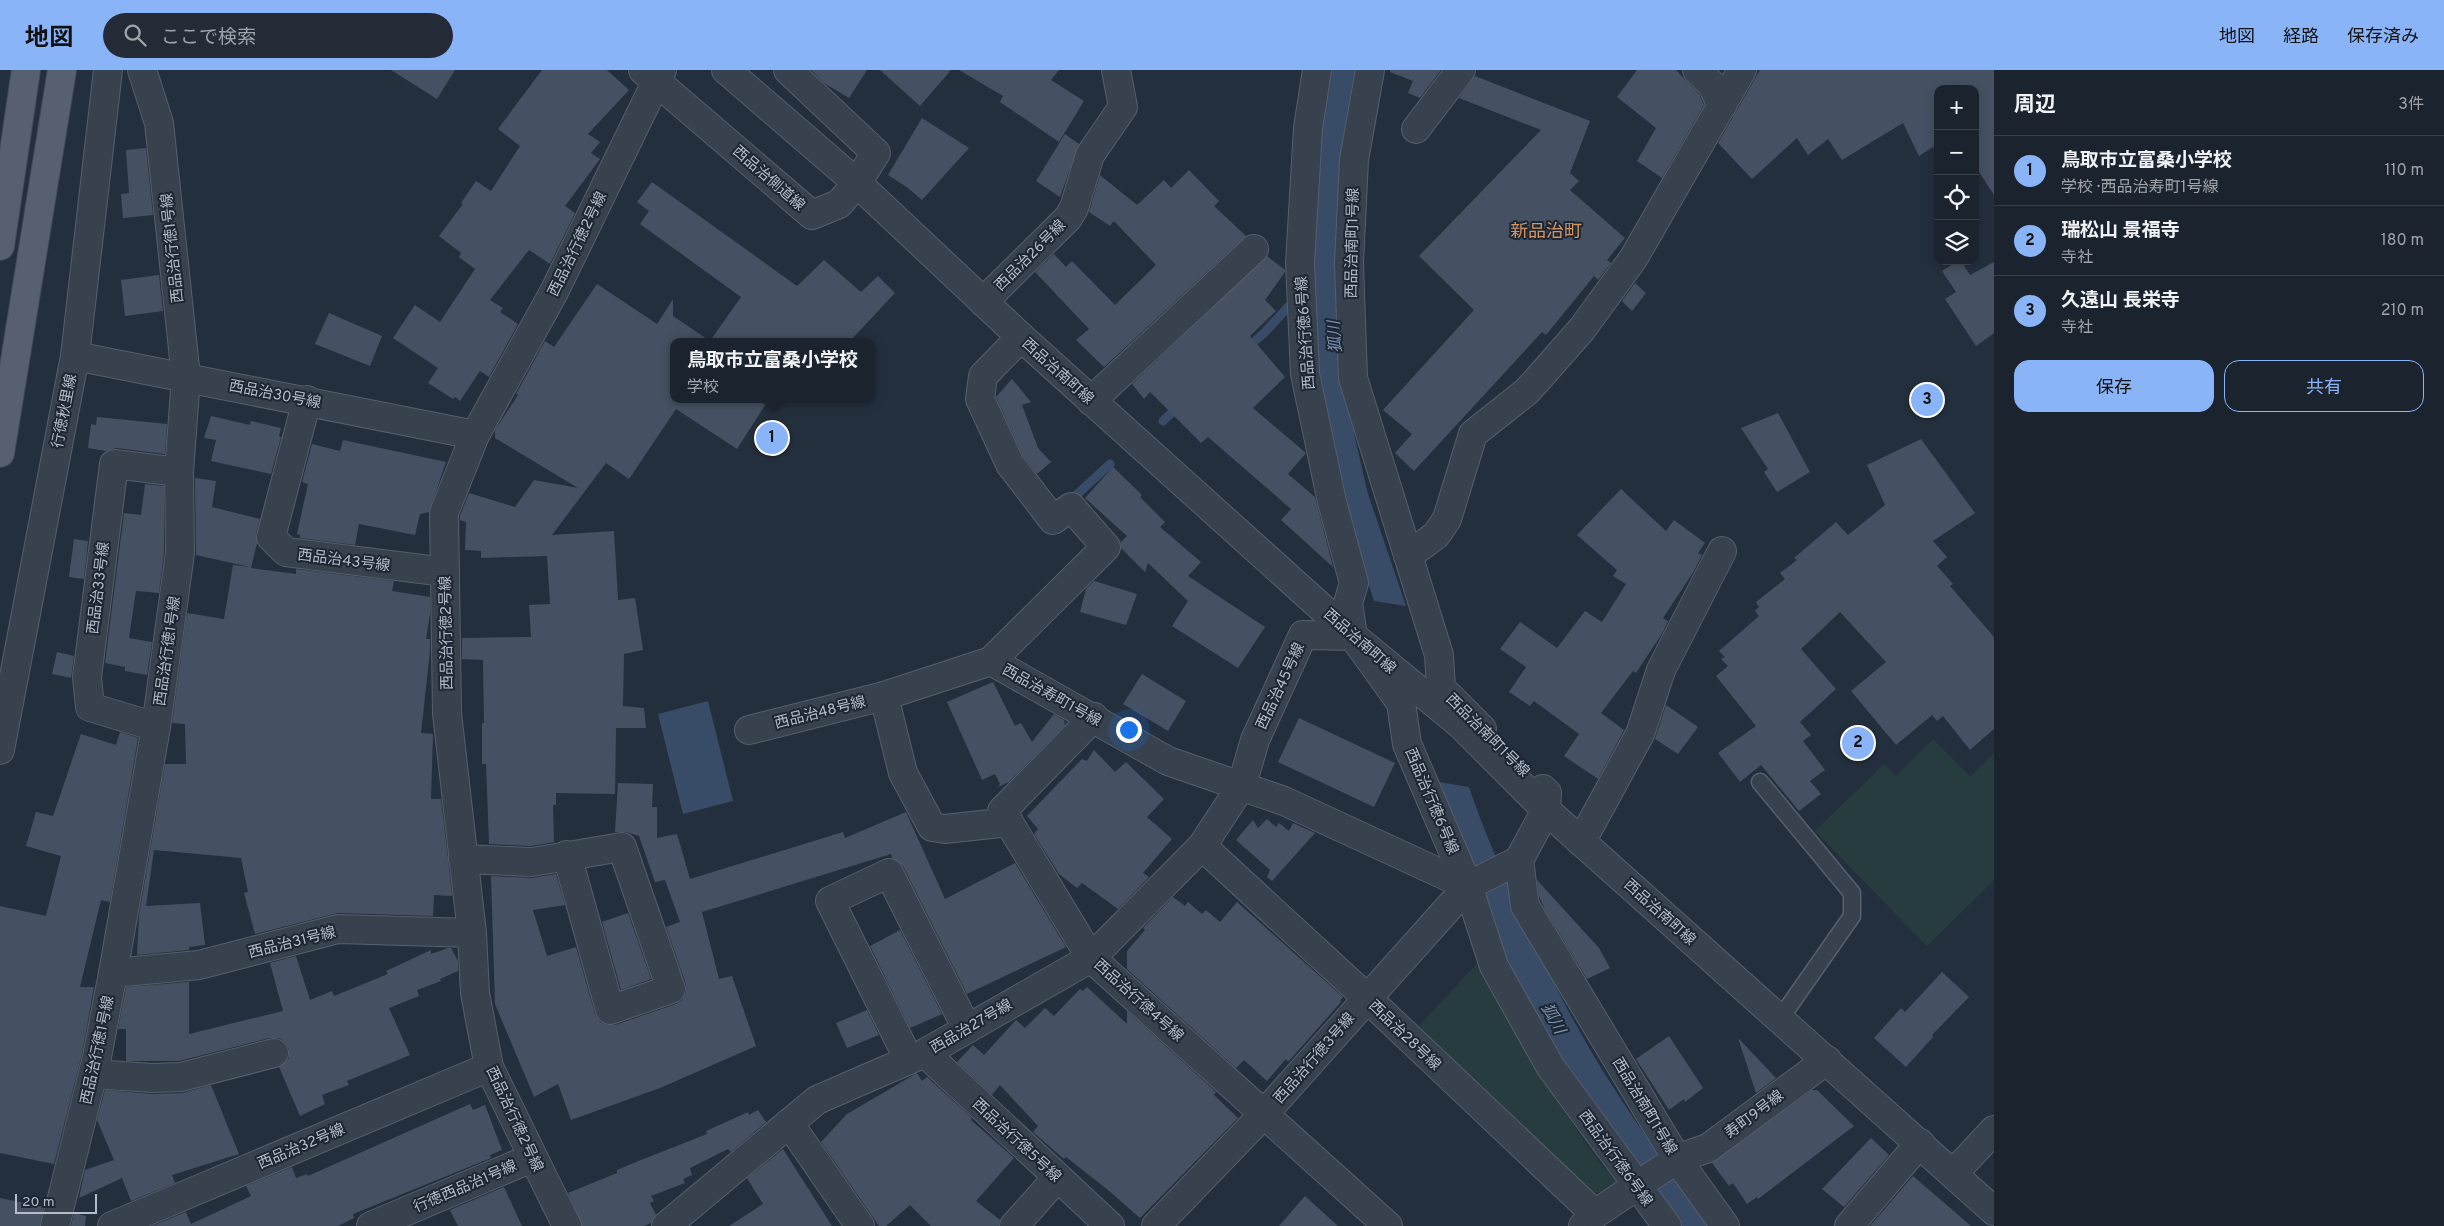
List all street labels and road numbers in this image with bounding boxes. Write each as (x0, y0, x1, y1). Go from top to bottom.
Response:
street label: 西品治側道線 (728, 142, 809, 216)
street label: 西品治南町1号線 (1343, 188, 1364, 298)
street label: 西品治行徳2号線 (545, 189, 612, 300)
street label: 西品治行徳1号線 (158, 192, 189, 304)
street label: 西品治26号線 (991, 216, 1071, 296)
street label: 西品治行徳6号線 (1293, 275, 1320, 390)
street label: 西品治南町線 (1017, 335, 1097, 409)
street label: 行徳秋里線 (49, 373, 82, 450)
street label: 西品治30号線 (227, 377, 322, 414)
street label: 西品治33号線 (84, 541, 115, 636)
street label: 西品治43号線 (296, 546, 391, 577)
street label: 西品治行徳2号線 (437, 576, 458, 690)
street label: 西品治行徳1号線 (151, 595, 186, 707)
street label: 西品治南町線 (1319, 605, 1399, 679)
street label: 西品治45号線 (1253, 640, 1310, 733)
street label: 西品治寿町1号線 (998, 661, 1104, 731)
street label: 西品治南町1号線 (1441, 690, 1533, 782)
street label: 西品治48号線 (773, 693, 868, 734)
street label: 西品治行徳6号線 (1400, 745, 1462, 858)
street label: 西品治南町線 (1619, 876, 1699, 950)
street label: 西品治31号線 (247, 923, 338, 964)
street label: 西品治行徳4号線 (1089, 956, 1187, 1046)
street label: 西品治行徳1号線 (78, 994, 119, 1106)
street label: 西品治27号線 (927, 996, 1016, 1058)
street label: 西品治28号線 (1364, 997, 1444, 1075)
street label: 西品治行徳3号線 (1271, 1010, 1360, 1108)
street label: 西品治南町1号線 (1607, 1054, 1680, 1159)
street label: 西品治行徳2号線 (481, 1064, 546, 1175)
street label: 寿町9号線 (1722, 1087, 1788, 1144)
street label: 西品治行徳5号線 (968, 1095, 1064, 1187)
street label: 西品治行徳6号線 (1574, 1107, 1656, 1211)
street label: 西品治32号線 (255, 1120, 348, 1174)
street label: 行徳西品治1号線 (411, 1157, 520, 1218)

